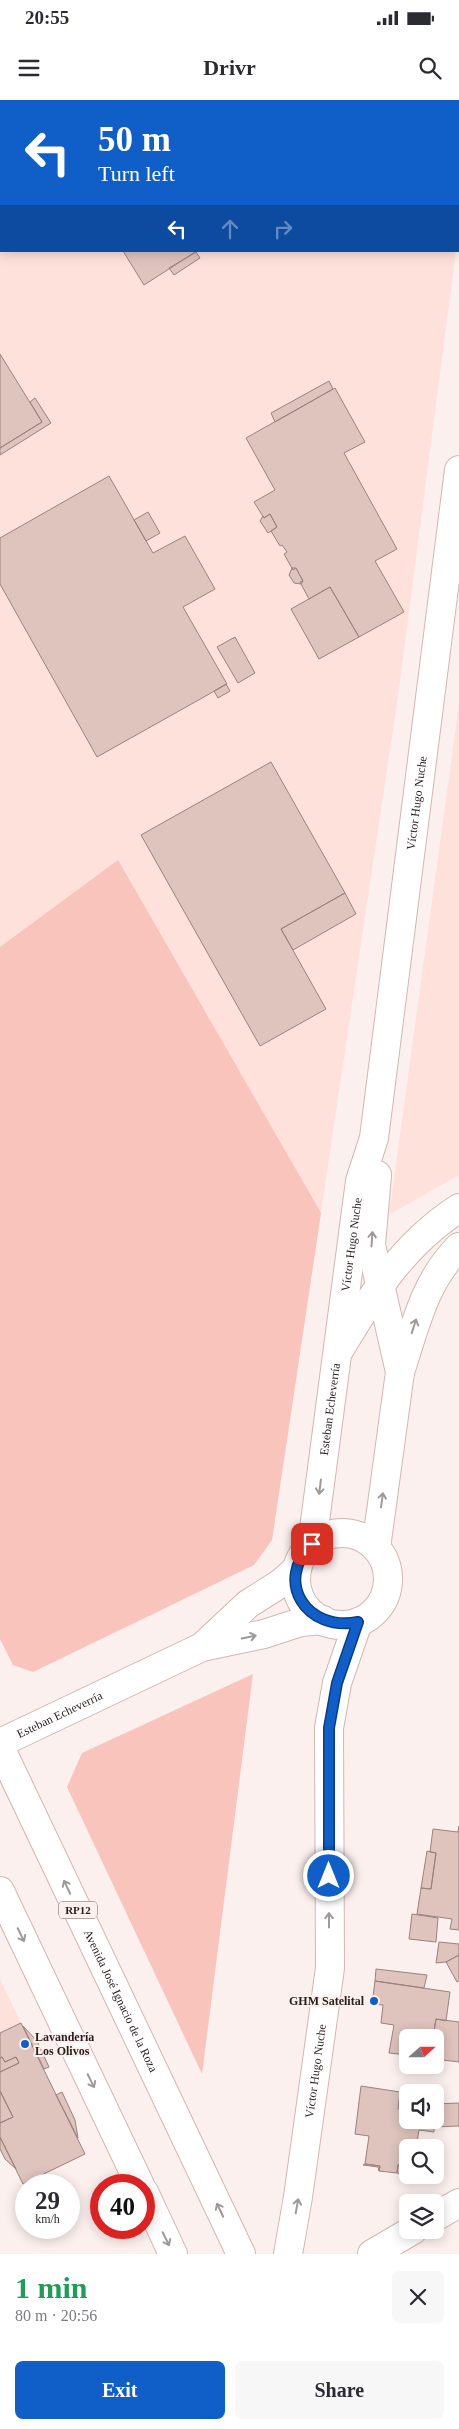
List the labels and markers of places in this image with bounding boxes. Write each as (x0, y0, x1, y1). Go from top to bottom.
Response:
pin (291, 1523, 333, 1565)
place label: GHM Satelital (289, 1994, 365, 2008)
marker: GHM Satelital (368, 1995, 380, 2007)
place label: Lavandería Los Olivos (35, 2030, 94, 2058)
marker: Lavandería Los Olivos (19, 2038, 31, 2050)

